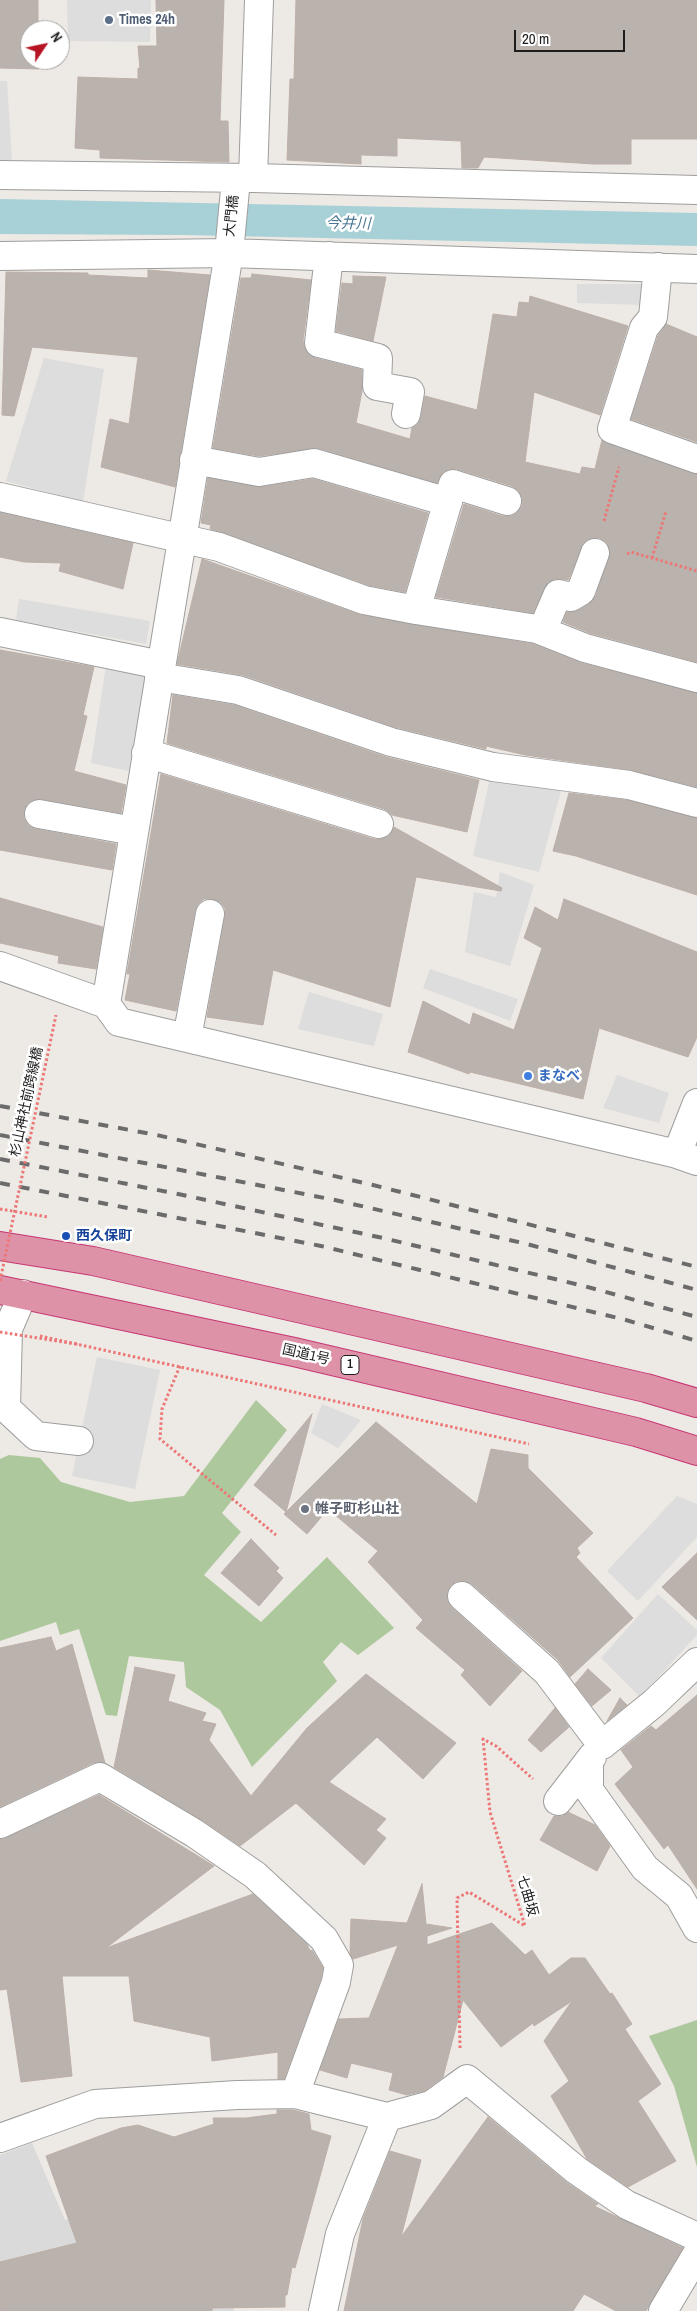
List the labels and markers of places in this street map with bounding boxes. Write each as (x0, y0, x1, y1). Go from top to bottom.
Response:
place label: Times 24h (119, 12, 175, 28)
marker: Times 24h (103, 14, 115, 26)
place label: まなべ (538, 1068, 580, 1084)
marker: まなべ (522, 1070, 534, 1082)
place label: 西久保町 (76, 1228, 132, 1244)
marker: 西久保町 (60, 1230, 72, 1242)
place label: 帷子町杉山社 (315, 1501, 399, 1517)
marker: 帷子町杉山社 (299, 1503, 311, 1515)

